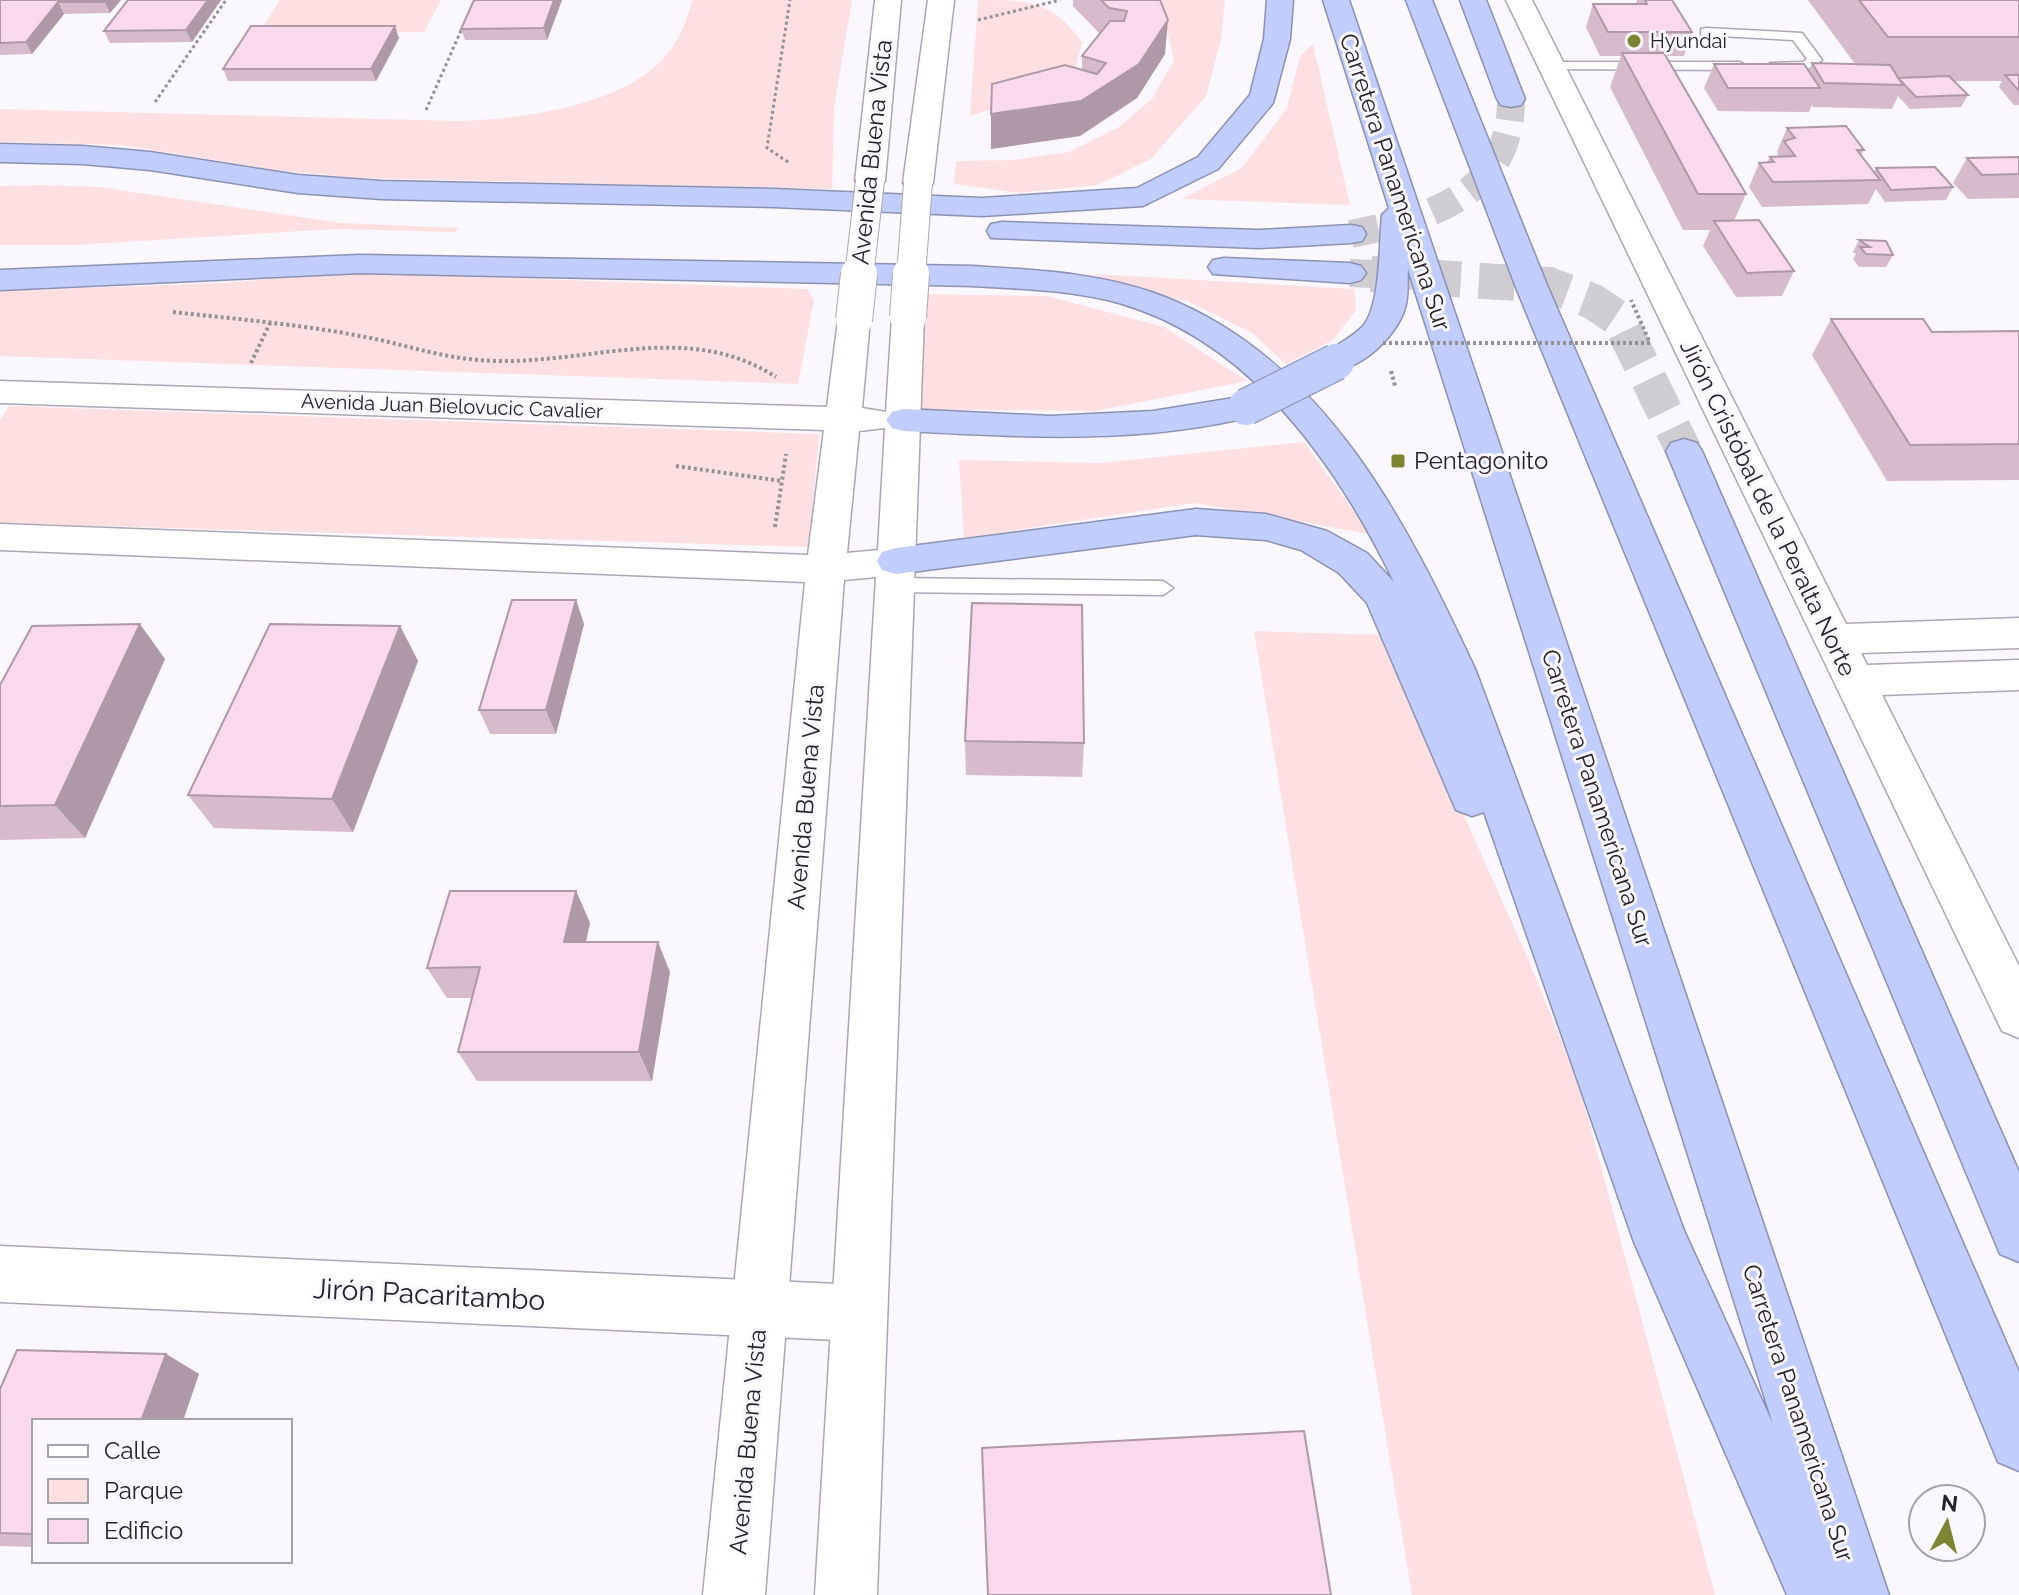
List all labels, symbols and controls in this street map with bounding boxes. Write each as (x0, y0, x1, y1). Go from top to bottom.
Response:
place label: Hyundai (1650, 29, 1727, 53)
street label: Carretera Panamericana Sur (1334, 30, 1457, 335)
marker: Hyundai (1625, 32, 1643, 50)
street label: Avenida Buena Vista (845, 38, 898, 266)
street label: Jirón Cristóbal de la Peralta Norte (1674, 335, 1863, 681)
street label: Avenida Juan Bielovucic Cavalier (300, 389, 604, 423)
place label: Pentagonito (1414, 446, 1548, 475)
marker: Pentagonito (1389, 452, 1407, 470)
street label: Carretera Panamericana Sur (1536, 646, 1659, 951)
street label: Avenida Buena Vista (781, 683, 830, 911)
street label: Carretera Panamericana Sur (1737, 1261, 1860, 1566)
street label: Jirón Pacaritambo (312, 1272, 546, 1317)
street label: Avenida Buena Vista (723, 1328, 772, 1556)
legend (32, 1419, 292, 1563)
text: Calle (104, 1436, 161, 1465)
text: Parque (104, 1476, 183, 1505)
north arrow (1907, 1483, 1987, 1563)
text: N (1940, 1489, 1959, 1517)
text: Edificio (104, 1516, 183, 1545)

